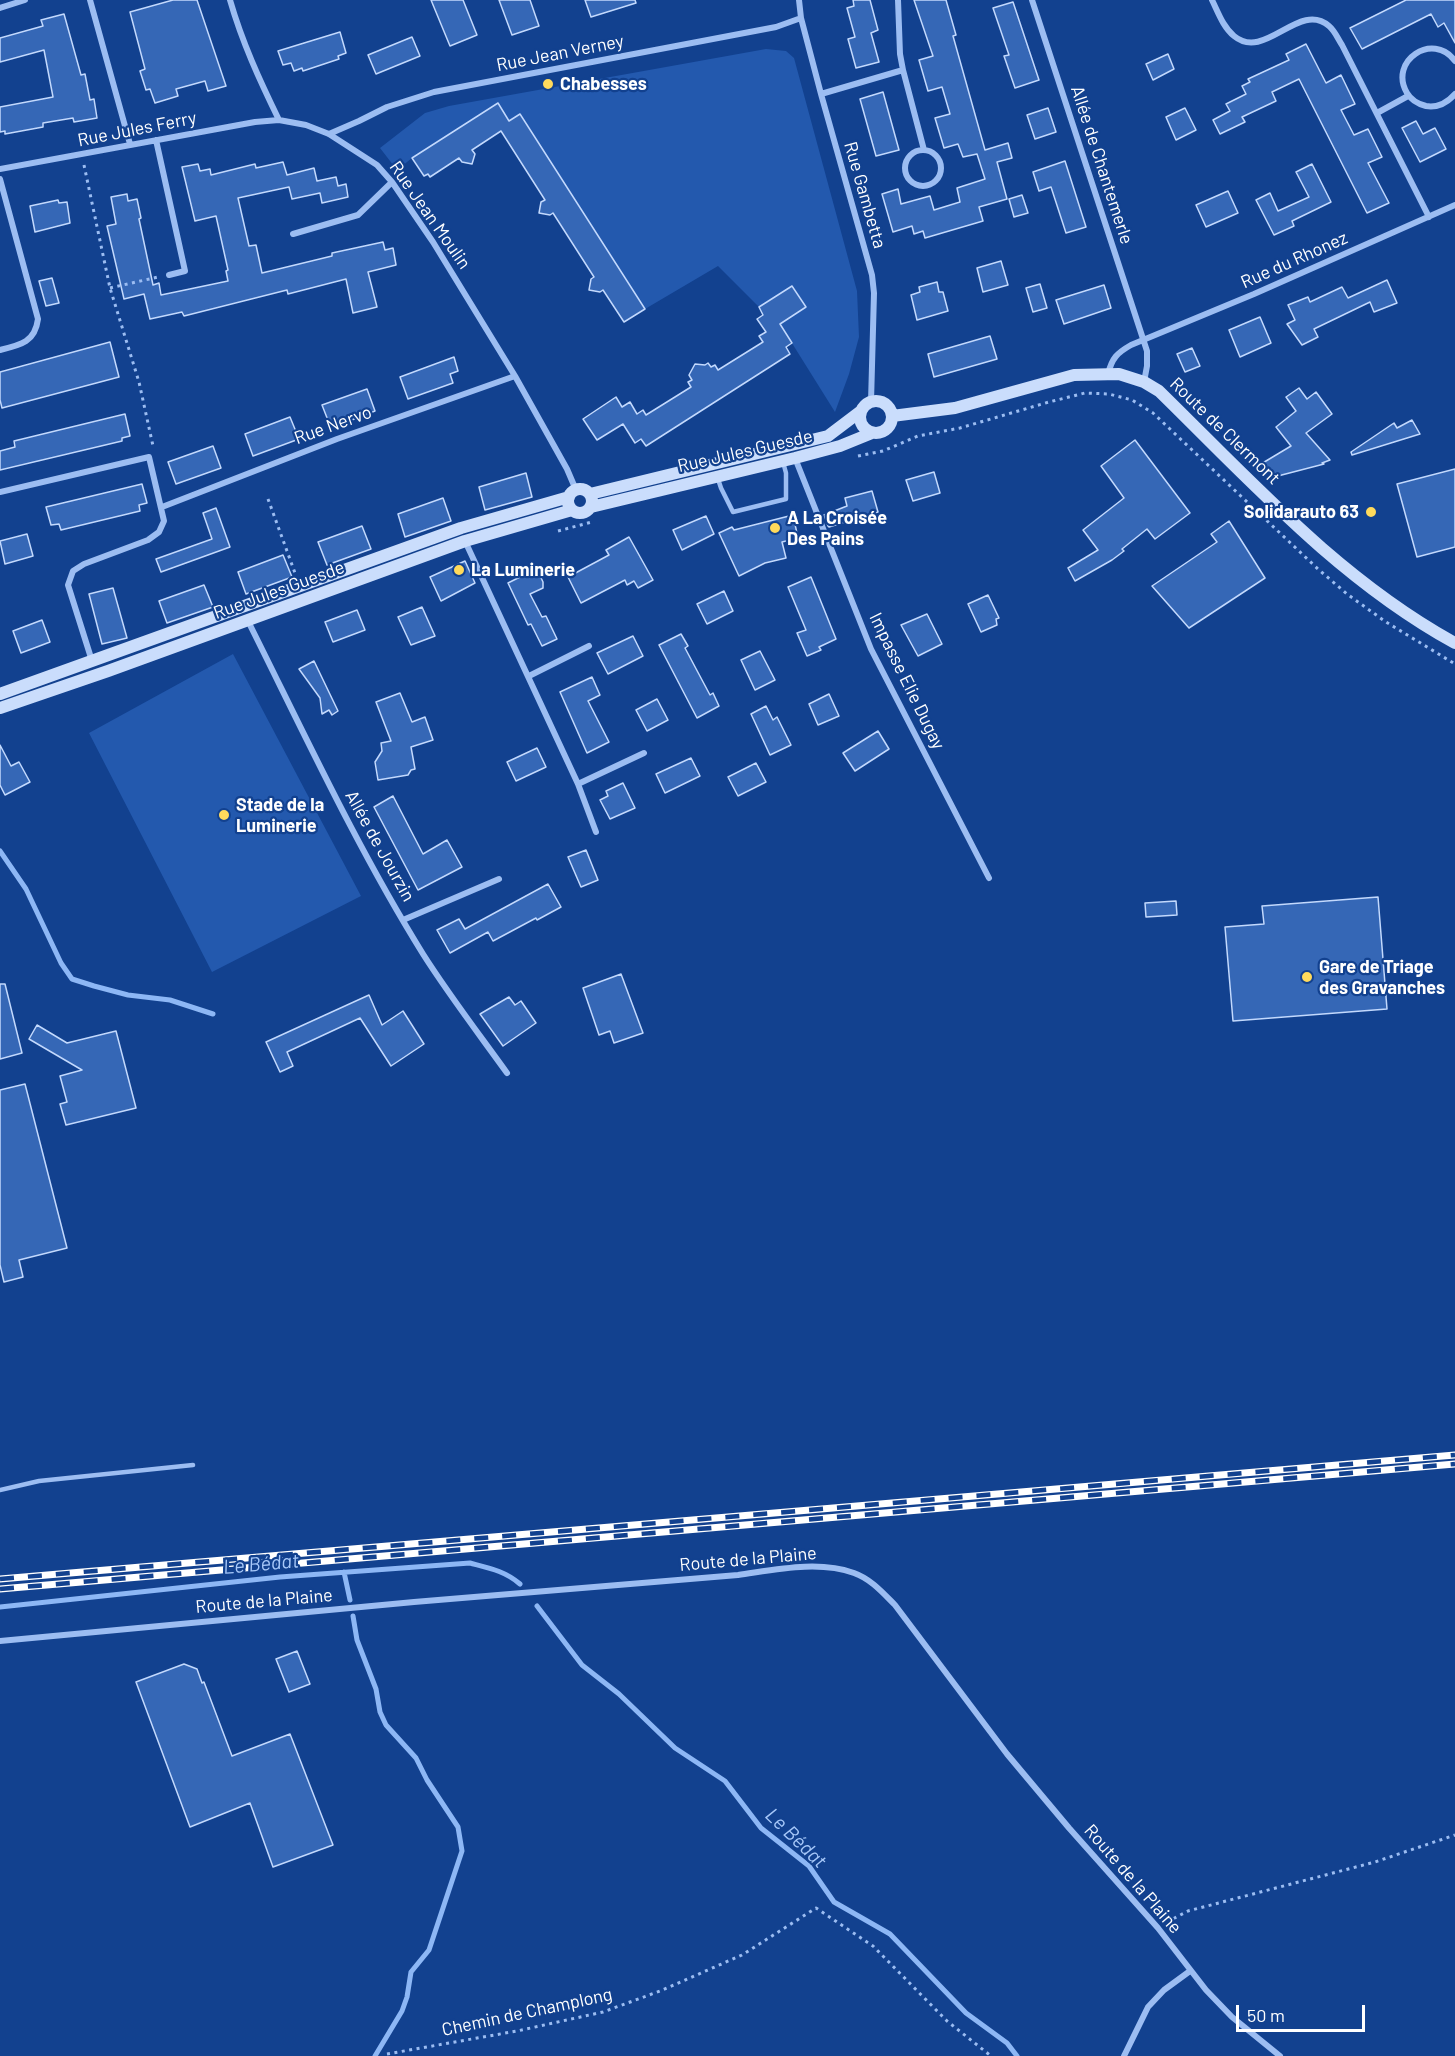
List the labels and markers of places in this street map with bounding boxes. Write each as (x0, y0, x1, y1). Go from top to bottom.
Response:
place label: Chabesses (560, 73, 647, 95)
marker: Chabesses (541, 77, 555, 91)
place label: Solidarauto 63 (1244, 501, 1359, 523)
marker: Solidarauto 63 (1364, 505, 1378, 519)
place label: A La Croisée Des Pains (787, 507, 887, 550)
marker: A La Croisée Des Pains (768, 521, 782, 535)
place label: La Luminerie (471, 559, 575, 581)
marker: La Luminerie (452, 563, 466, 577)
place label: Stade de la Luminerie (236, 794, 324, 836)
marker: Stade de la Luminerie (217, 808, 231, 822)
place label: Gare de Triage des Gravanches (1319, 956, 1445, 998)
marker: Gare de Triage des Gravanches (1300, 970, 1314, 984)

